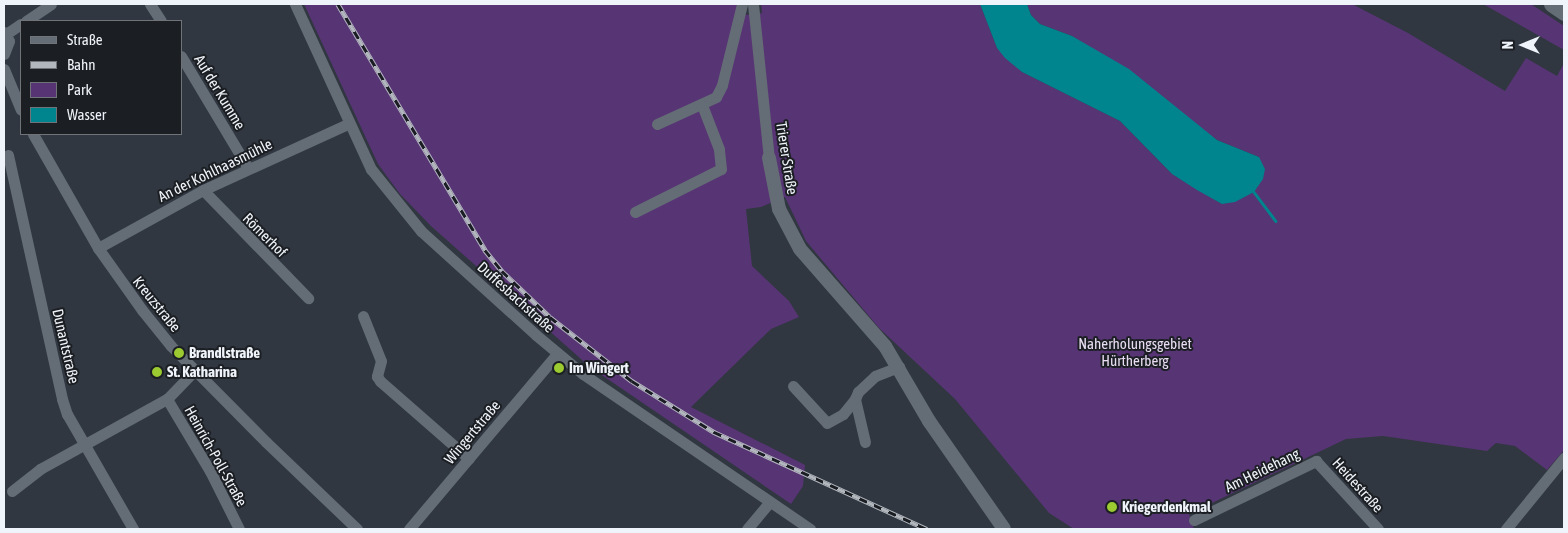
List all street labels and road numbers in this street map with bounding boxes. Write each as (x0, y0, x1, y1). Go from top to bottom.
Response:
street label: Auf der Kumme (191, 51, 249, 133)
street label: Trierer Straße (772, 120, 802, 196)
street label: An der Kohlhaasmühle (155, 135, 275, 205)
street label: Römerhof (239, 209, 291, 261)
street label: Duffesbachstraße (474, 258, 558, 336)
street label: Kreuzstraße (129, 273, 185, 335)
street label: Dunantstraße (49, 307, 83, 385)
street label: Wingertstraße (440, 396, 504, 468)
street label: Heinrich-Poll-Straße (181, 403, 251, 509)
street label: Am Heidehang (1222, 444, 1302, 496)
street label: Heidestraße (1329, 454, 1387, 516)

